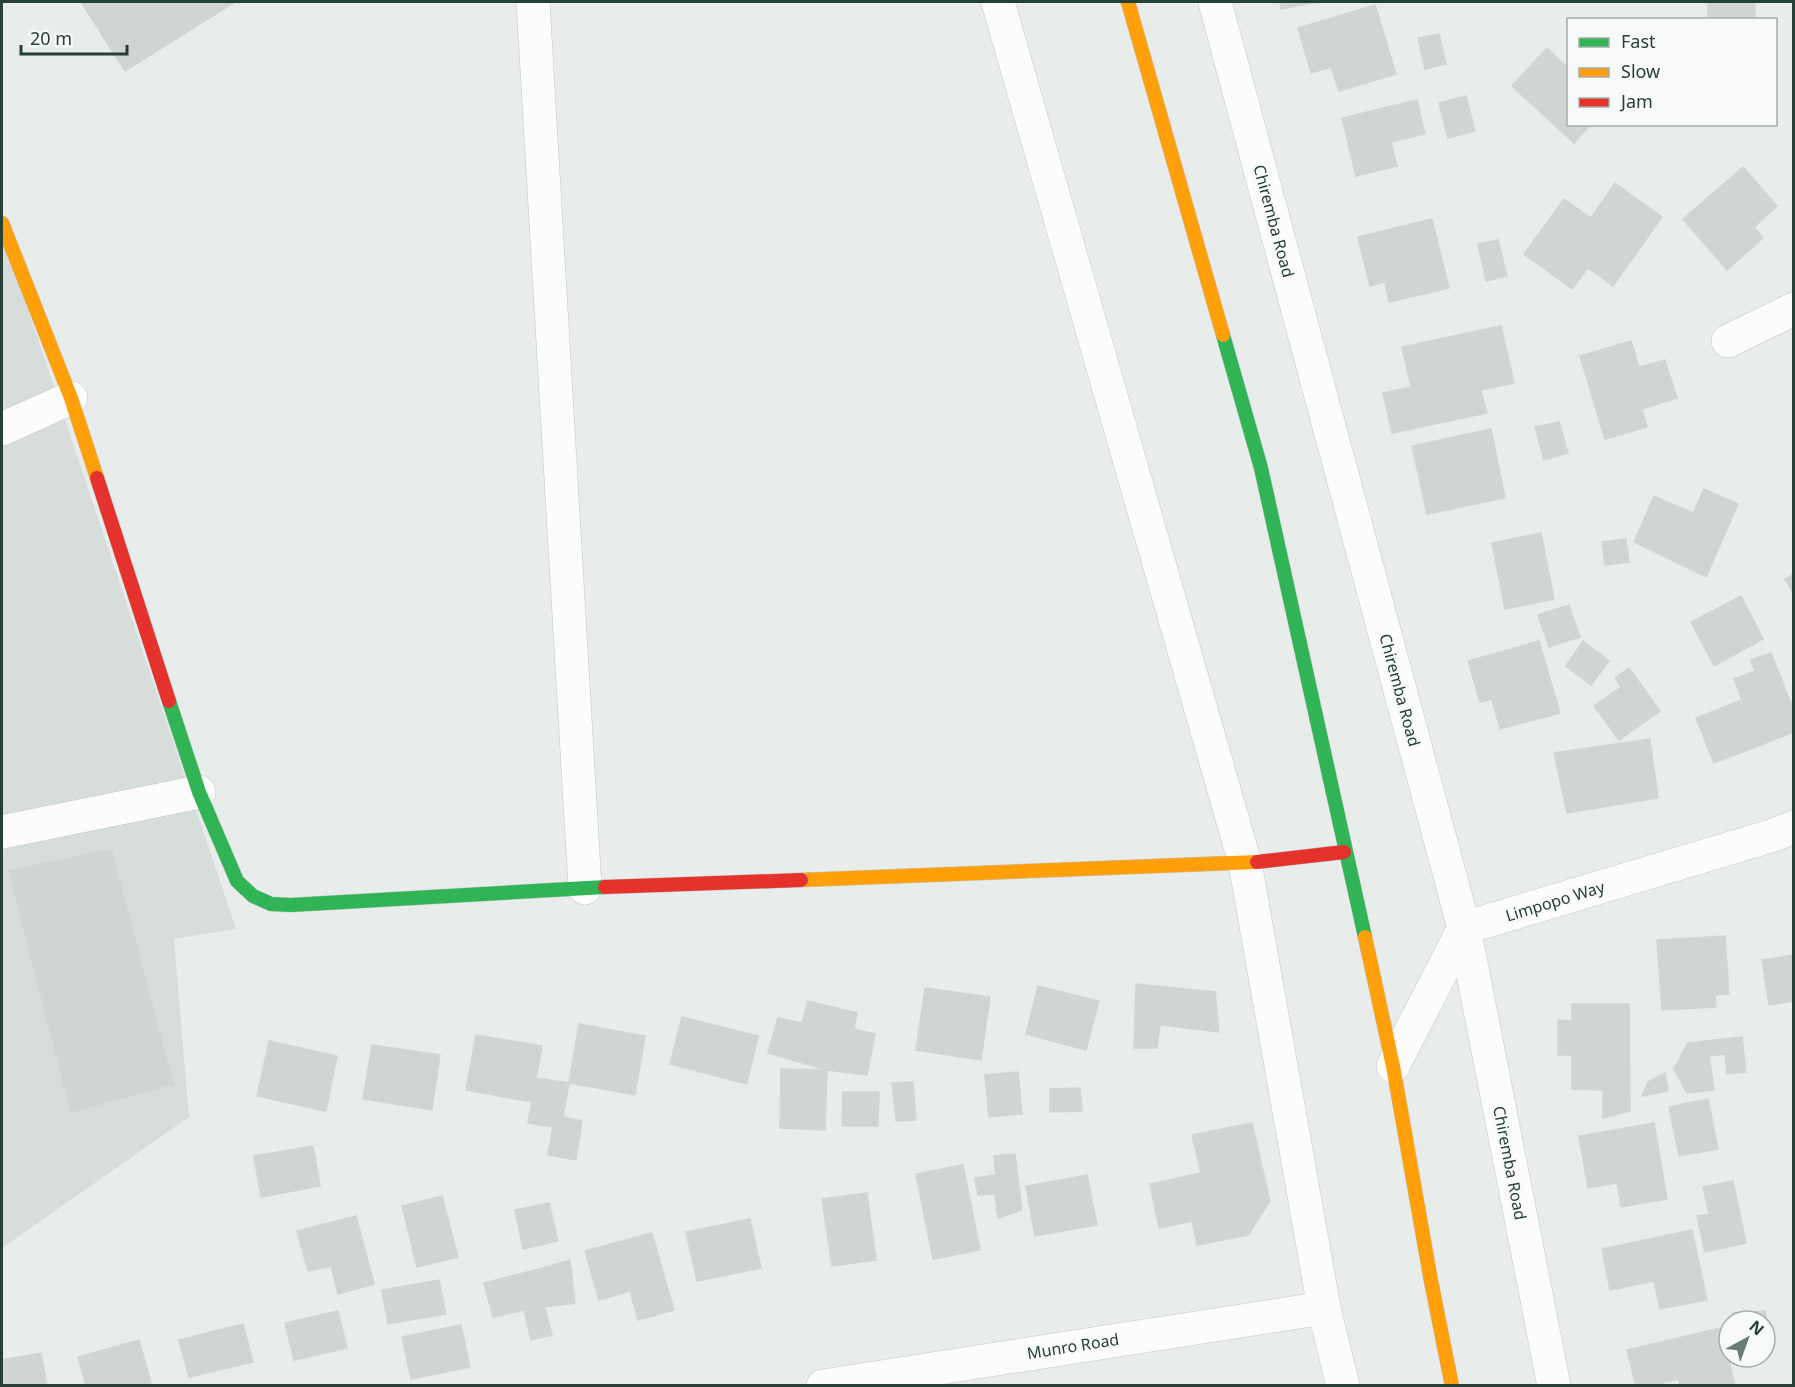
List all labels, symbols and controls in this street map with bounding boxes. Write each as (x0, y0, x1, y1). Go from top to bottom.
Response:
scale bar (21, 18, 128, 56)
legend (1567, 18, 1777, 126)
text: 20 m (30, 26, 72, 50)
text: Fast (1621, 29, 1656, 53)
text: Slow (1621, 59, 1660, 83)
text: Jam (1619, 89, 1653, 113)
street label: Chiremba Road (1248, 162, 1300, 280)
street label: Chiremba Road (1374, 631, 1426, 749)
street label: Limpopo Way (1503, 875, 1608, 926)
street label: Chiremba Road (1488, 1104, 1532, 1222)
north arrow (1717, 1309, 1777, 1369)
text: N (1745, 1315, 1769, 1340)
street label: Munro Road (1025, 1328, 1121, 1364)

